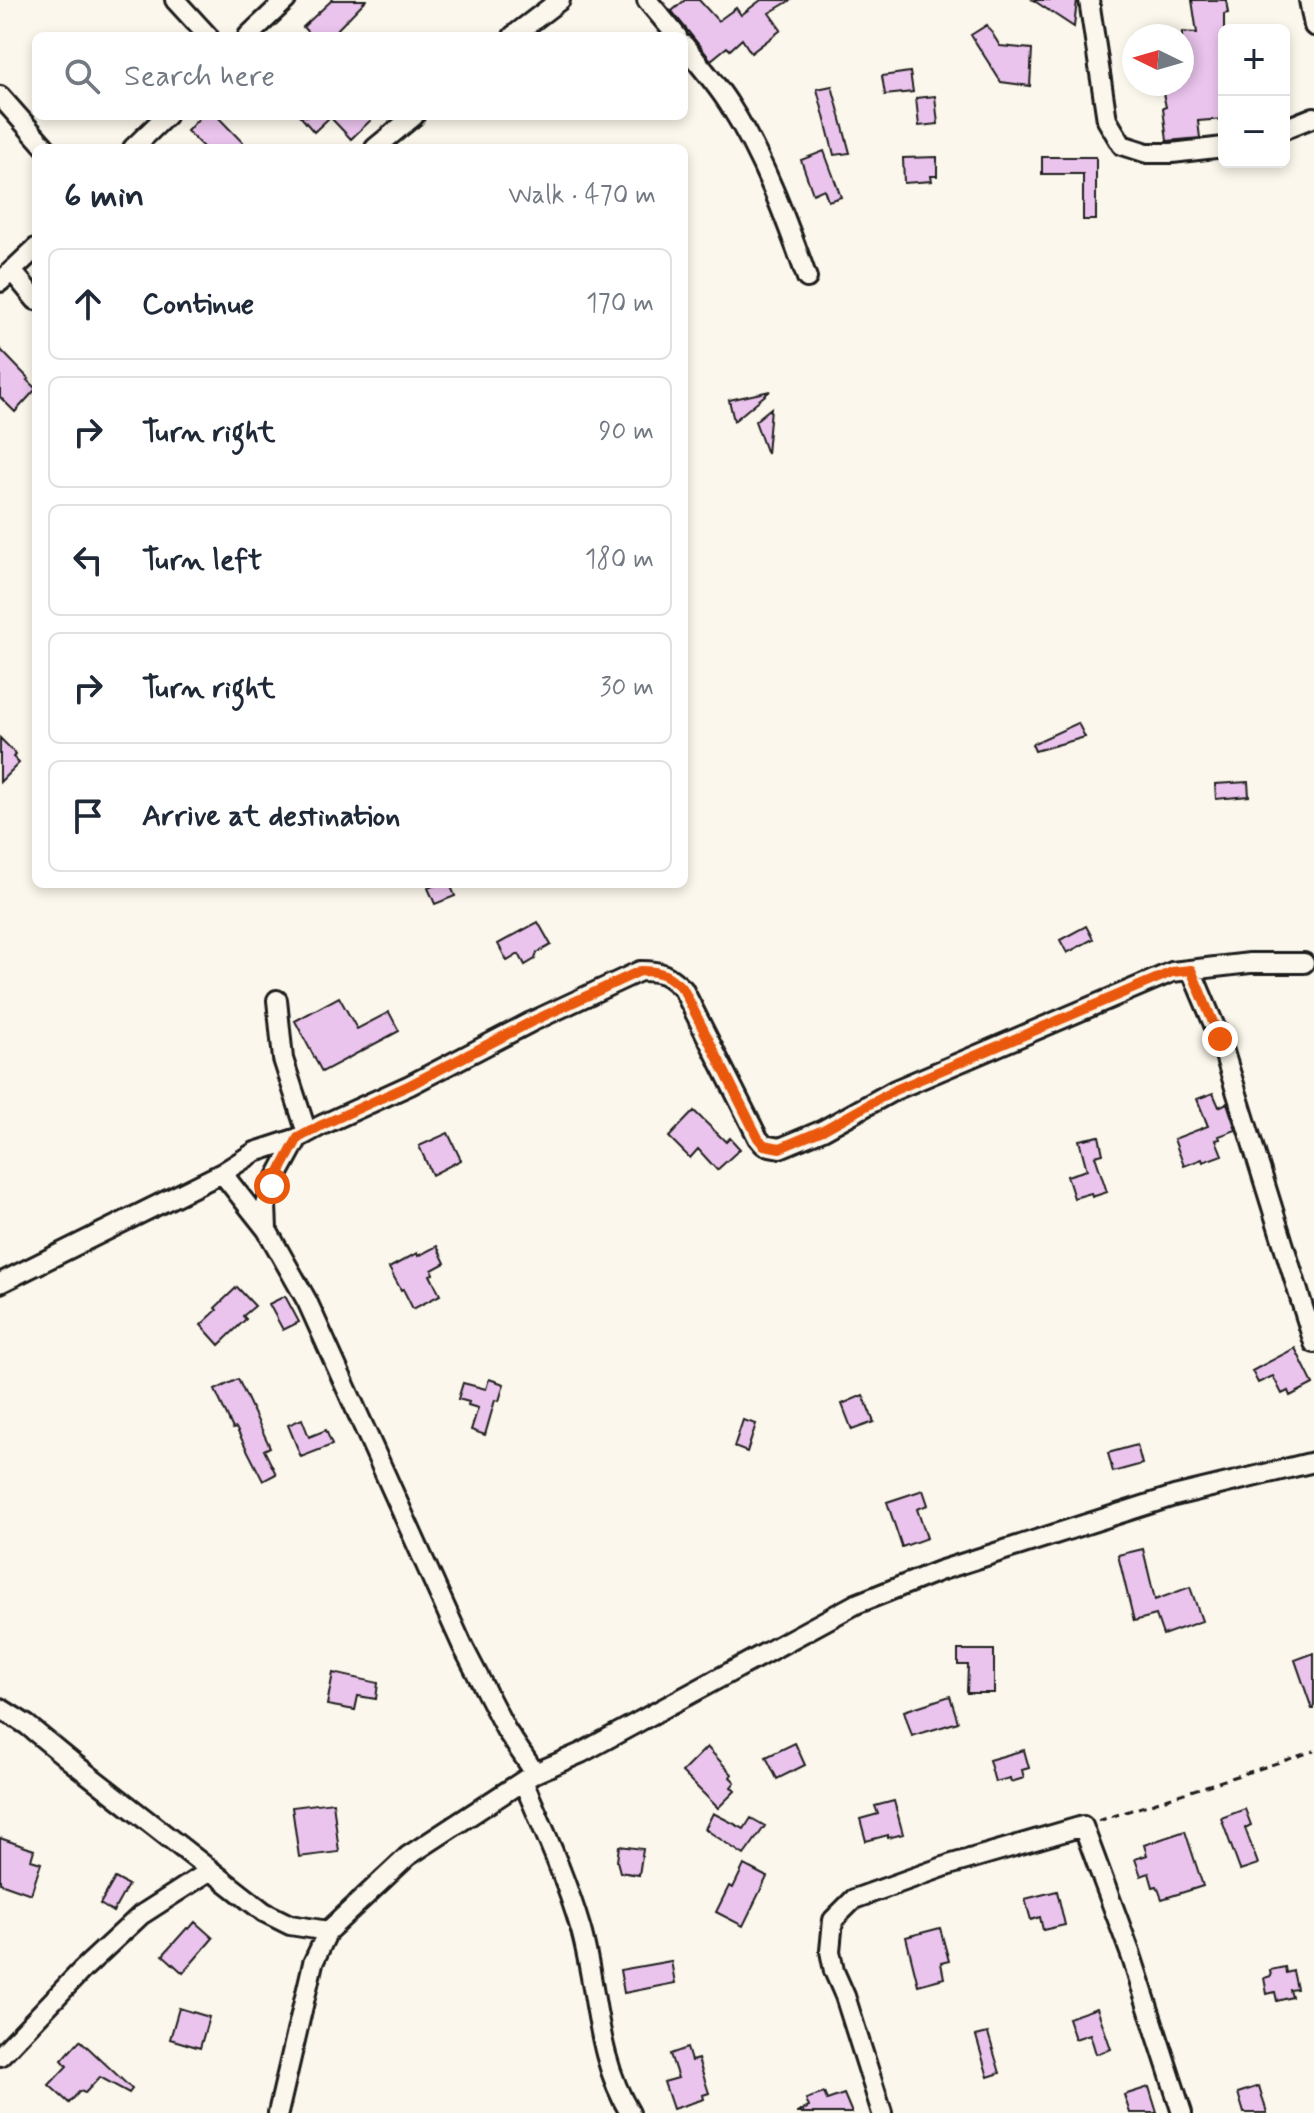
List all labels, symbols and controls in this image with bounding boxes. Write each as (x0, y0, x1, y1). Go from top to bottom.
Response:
north arrow (1122, 24, 1194, 96)
map controls (1218, 24, 1290, 168)
button: + (1218, 24, 1290, 96)
search box (32, 32, 688, 120)
icon: search (60, 54, 104, 98)
text: Search here (124, 57, 275, 96)
button: − (1218, 96, 1290, 168)
text: 6 min (64, 174, 144, 219)
text: Walk · 470 m (508, 179, 656, 213)
icon: ahead (66, 282, 110, 326)
text: Continue (142, 285, 254, 324)
text: 170 m (586, 287, 654, 321)
icon: right (66, 410, 110, 454)
text: Turn right (142, 413, 275, 452)
text: 90 m (599, 415, 654, 449)
icon: left (66, 538, 110, 582)
text: Turn left (142, 541, 262, 580)
text: 180 m (585, 543, 654, 577)
icon: right (66, 666, 110, 710)
text: Turn right (142, 669, 275, 708)
text: 30 m (600, 671, 654, 705)
icon: arrive (66, 794, 110, 838)
text: Arrive at destination (142, 797, 400, 836)
route end (1202, 1021, 1238, 1057)
route start (254, 1168, 290, 1204)

